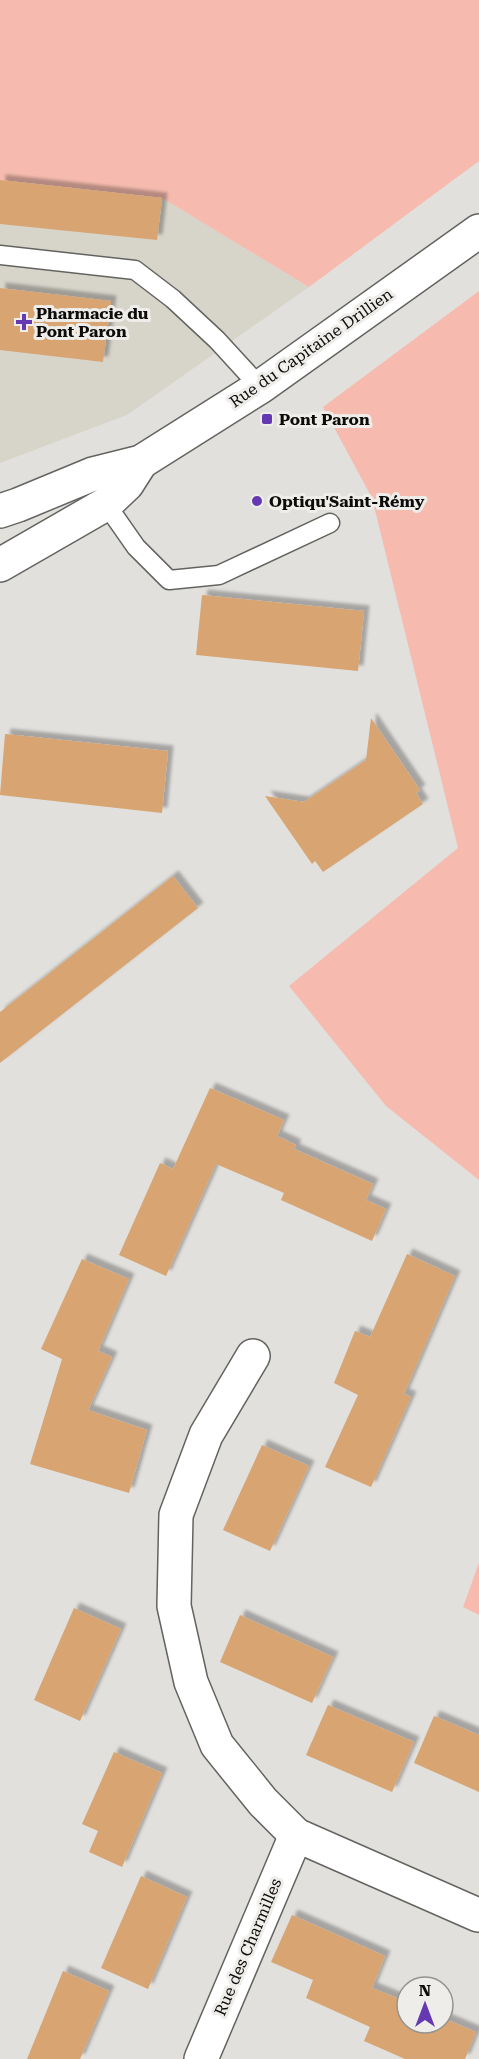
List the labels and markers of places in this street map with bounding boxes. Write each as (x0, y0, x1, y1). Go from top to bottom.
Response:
place label: Pharmacie du Pont Paron (36, 304, 149, 341)
marker: Pharmacie du Pont Paron (17, 315, 31, 329)
place label: Pont Paron (279, 410, 370, 429)
marker: Pont Paron (260, 412, 274, 426)
place label: Optiqu'Saint-Rémy (269, 492, 425, 511)
marker: Optiqu'Saint-Rémy (250, 494, 264, 508)

